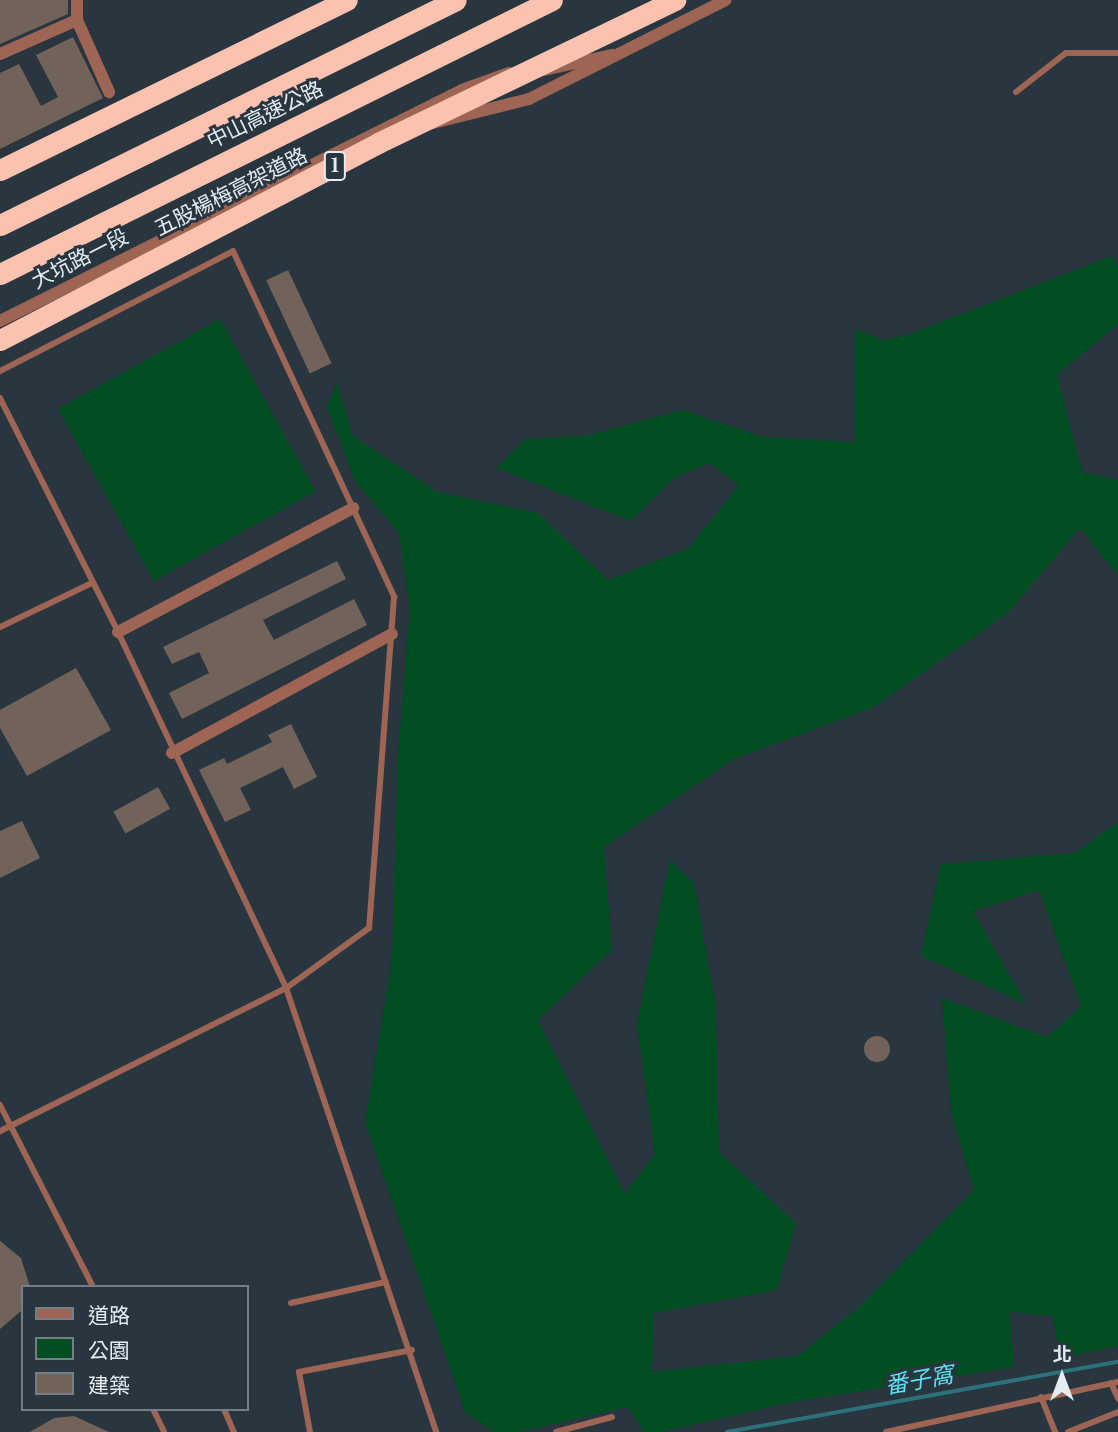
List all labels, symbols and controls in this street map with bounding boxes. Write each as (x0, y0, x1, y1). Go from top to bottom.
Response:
street label: 中山高速公路 (203, 76, 327, 154)
street label: 五股楊梅高架道路 (150, 143, 312, 241)
road number: 1 (323, 150, 347, 182)
street label: 大坑路一段 (28, 224, 132, 294)
legend (21, 1285, 248, 1411)
text: 道路 (88, 1303, 130, 1329)
text: 公園 (88, 1338, 130, 1364)
north arrow (1027, 1341, 1097, 1411)
text: 北 (1052, 1343, 1072, 1366)
water label: 番子窩 (883, 1360, 955, 1400)
text: 建築 (88, 1373, 130, 1399)

